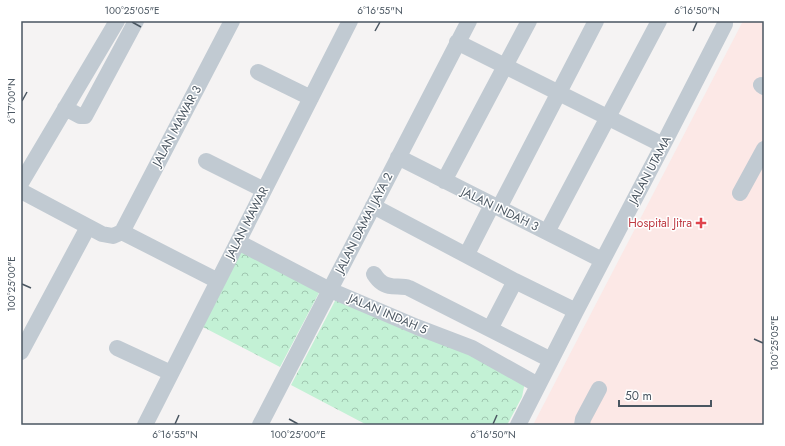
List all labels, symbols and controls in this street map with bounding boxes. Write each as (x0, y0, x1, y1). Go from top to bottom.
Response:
text: 100°25'05"E (104, 3, 160, 18)
text: 6°16'55"N (357, 3, 403, 18)
text: 6°16'50"N (674, 3, 720, 18)
text: 6°17'00"N (4, 78, 19, 124)
street label: JALAN MAWAR 3 (147, 82, 206, 171)
street label: JALAN UTAMA (624, 133, 676, 209)
street label: JALAN DAMAI JAYA 2 (330, 169, 397, 278)
street label: JALAN INDAH 3 (456, 182, 542, 236)
street label: JALAN MAWAR (220, 183, 273, 264)
place label: Hospital Jitra (628, 214, 692, 232)
marker: Hospital Jitra (695, 217, 707, 229)
text: 100°25'00"E (4, 256, 19, 312)
street label: JALAN INDAH 5 (344, 288, 431, 339)
text: 100°25'05"E (767, 315, 782, 371)
scale bar (619, 382, 711, 408)
text: 50 m (625, 387, 652, 405)
text: 6°16'55"N (152, 427, 198, 442)
text: 100°25'00"E (270, 427, 326, 442)
text: 6°16'50"N (470, 427, 516, 442)

